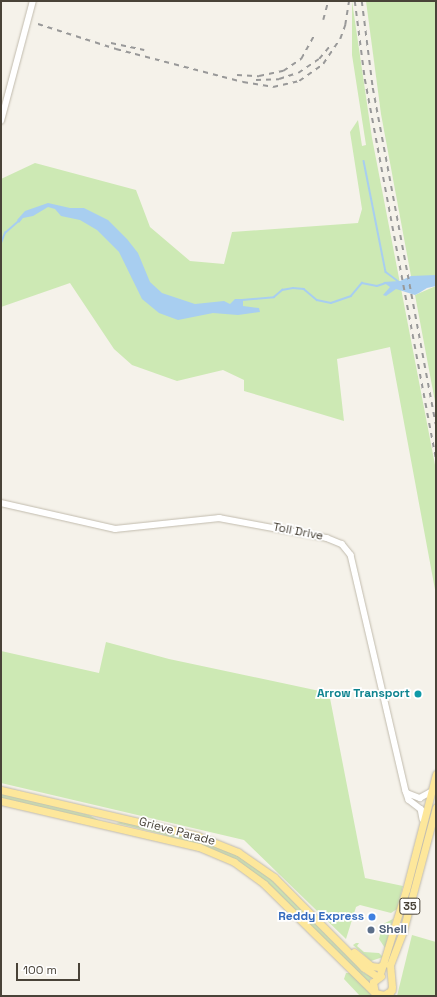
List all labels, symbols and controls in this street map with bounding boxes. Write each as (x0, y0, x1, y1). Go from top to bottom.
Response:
street label: Toll Drive (272, 520, 324, 544)
place label: Arrow Transport (317, 687, 410, 701)
marker: Arrow Transport (413, 689, 423, 699)
street label: Grieve Parade (137, 815, 217, 849)
road number: 35 (399, 897, 421, 915)
place label: Reddy Express (278, 910, 364, 924)
marker: Reddy Express (367, 912, 377, 922)
place label: Shell (379, 923, 407, 937)
marker: Shell (366, 925, 376, 935)
scale bar (18, 955, 82, 981)
text: 100 m (23, 962, 57, 978)

